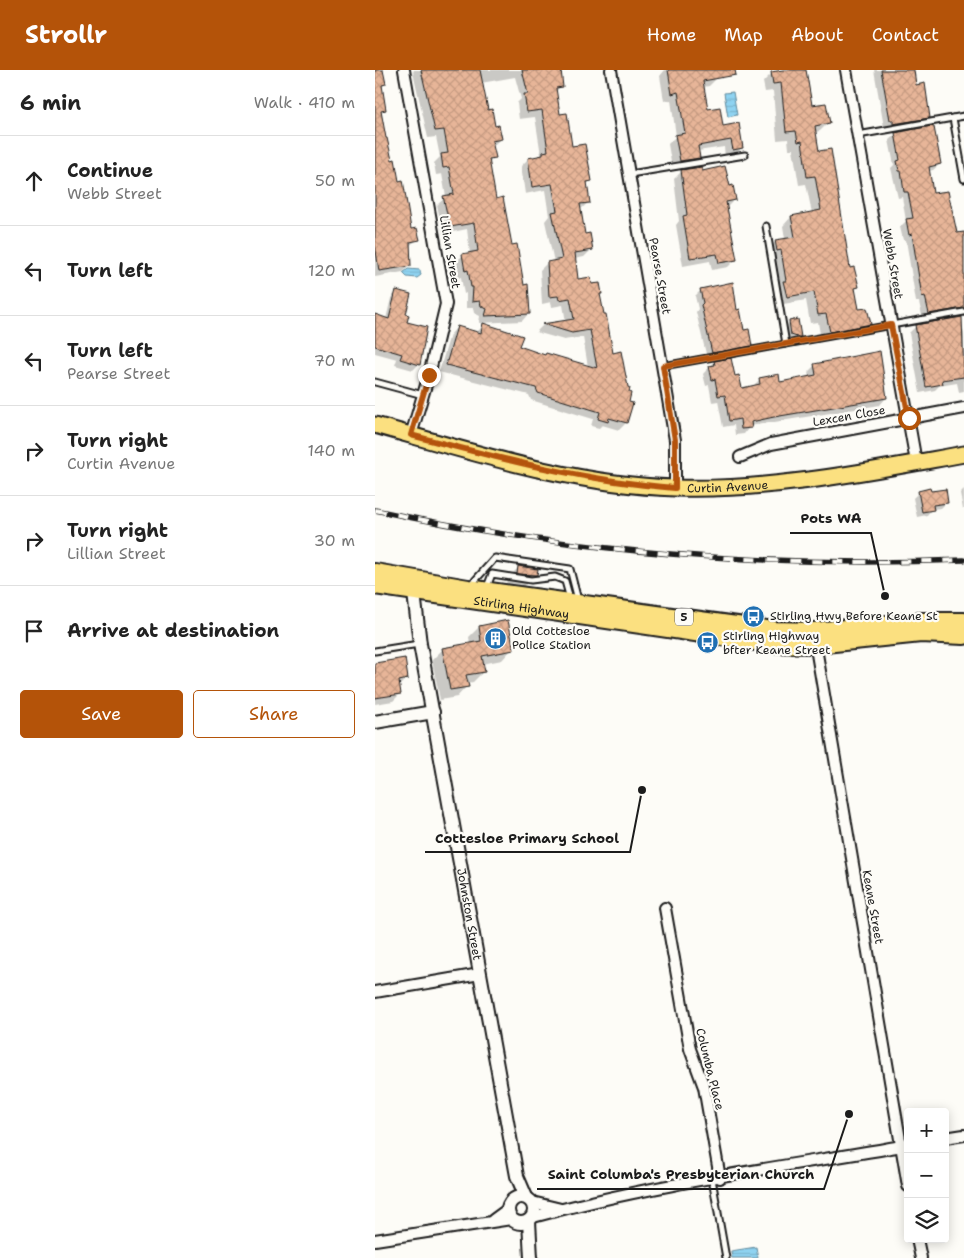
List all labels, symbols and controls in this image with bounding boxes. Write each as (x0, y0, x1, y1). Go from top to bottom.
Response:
text: Strollr (25, 19, 107, 51)
text: Home (647, 23, 696, 47)
text: Map (724, 23, 763, 47)
text: About (791, 23, 844, 47)
text: Contact (872, 23, 939, 47)
text: 6 min (20, 89, 81, 117)
text: Walk · 410 m (254, 92, 355, 113)
text: Continue (67, 158, 153, 183)
icon: ahead (20, 167, 48, 195)
text: 50 m (315, 170, 355, 191)
text: Webb Street (67, 183, 162, 204)
street label: Lillian Street (436, 214, 464, 290)
street label: Webb Street (879, 228, 907, 300)
street label: Pearse Street (645, 236, 675, 316)
icon: left (20, 257, 48, 285)
text: Turn left (67, 258, 153, 283)
text: 120 m (308, 260, 355, 281)
text: Turn left (67, 338, 153, 363)
icon: left (20, 347, 48, 375)
text: 70 m (314, 350, 355, 371)
text: Pearse Street (67, 363, 170, 384)
route end (418, 364, 441, 387)
street label: Lexcen Close (811, 402, 887, 430)
route start (898, 407, 921, 430)
text: Turn right (67, 428, 168, 453)
icon: right (20, 437, 48, 465)
text: 140 m (308, 440, 355, 461)
text: Curtin Avenue (67, 453, 175, 474)
street label: Curtin Avenue (687, 477, 769, 496)
callout: Pots WA (790, 504, 871, 533)
text: Pots WA (801, 509, 862, 527)
text: Turn right (67, 518, 168, 543)
icon: right (20, 527, 48, 555)
text: 30 m (314, 530, 355, 551)
text: Lillian Street (67, 543, 166, 564)
street label: Stirling Highway (473, 593, 570, 622)
bus stop icon: Stirling Hwy Before Keane St (742, 604, 766, 628)
road number: 5 (675, 608, 693, 626)
place label: Stirling Hwy Before Keane St (770, 608, 938, 624)
icon: arrive (20, 617, 48, 645)
text: Arrive at destination (67, 618, 279, 643)
place label: Old Cottesloe Police Station (512, 623, 591, 653)
building icon: Old Cottesloe Police Station (484, 626, 508, 650)
place label: Stirling Highway bfter Keane Street (723, 628, 830, 658)
bus stop icon: Stirling Highway bfter Keane Street (695, 631, 719, 655)
button: Save (20, 690, 183, 738)
button: Share (193, 690, 355, 738)
callout: Cottesloe Primary School (425, 823, 630, 852)
text: Cottesloe Primary School (435, 829, 619, 847)
street label: Johnston Street (453, 867, 486, 962)
street label: Keane Street (859, 869, 887, 945)
street label: Columba Place (692, 1026, 728, 1112)
map controls (904, 1108, 949, 1243)
button: + (904, 1108, 949, 1153)
button: − (904, 1153, 949, 1198)
callout: Saint Columba's Presbyterian Church (537, 1160, 824, 1189)
text: Saint Columba's Presbyterian Church (548, 1165, 814, 1183)
button: layers (904, 1198, 949, 1243)

